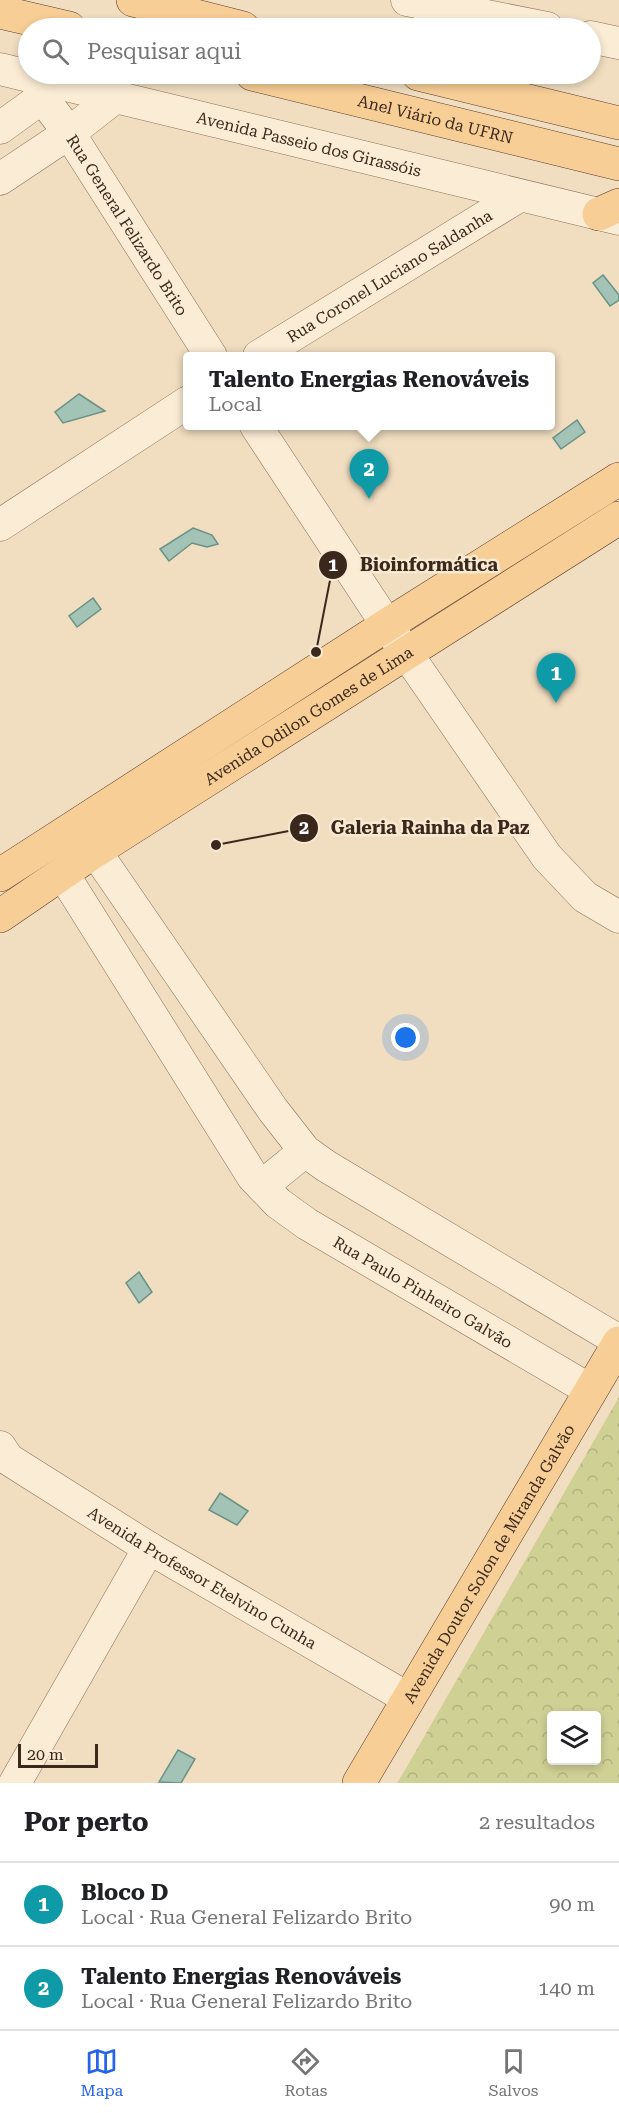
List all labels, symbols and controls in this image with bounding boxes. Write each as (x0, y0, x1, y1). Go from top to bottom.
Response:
search box (18, 18, 601, 84)
icon: search (39, 35, 72, 68)
text: Pesquisar aqui (87, 39, 241, 64)
street label: Anel Viário da UFRN (356, 91, 515, 148)
street label: Avenida Passeio dos Girassóis (195, 108, 424, 181)
street label: Rua General Felizardo Brito (62, 131, 192, 319)
street label: Rua Coronel Luciano Saldanha (283, 206, 496, 347)
popup (183, 352, 555, 430)
text: Talento Energias Renováveis (209, 367, 529, 392)
text: Local (209, 392, 262, 416)
pin: 2 (350, 450, 388, 499)
callout: Bioinformática (318, 547, 510, 583)
text: 1 (328, 554, 338, 575)
text: Bioinformática (360, 554, 498, 575)
street label: Avenida Odilon Gomes de Lima (201, 642, 417, 789)
pin: 1 (536, 654, 576, 703)
callout: Galeria Rainha da Paz (289, 810, 542, 846)
text: 2 (299, 817, 309, 838)
text: Galeria Rainha da Paz (331, 817, 529, 838)
your location (391, 1023, 420, 1052)
street label: Rua Paulo Pinheiro Galvão (330, 1233, 516, 1353)
street label: Avenida Doutor Solon de Miranda Galvão (400, 1421, 579, 1706)
street label: Avenida Professor Etelvino Cunha (84, 1503, 320, 1653)
map controls (547, 1711, 601, 1765)
button: layers (547, 1711, 601, 1765)
scale bar (18, 1741, 98, 1768)
text: 20 m (27, 1745, 64, 1764)
text: Por perto (24, 1807, 149, 1837)
text: 2 resultados (479, 1810, 595, 1834)
text: Bloco D (81, 1880, 168, 1905)
text: 1 (38, 1892, 49, 1916)
text: 90 m (549, 1892, 595, 1916)
text: Local · Rua General Felizardo Brito (81, 1905, 412, 1929)
text: Talento Energias Renováveis (81, 1964, 401, 1989)
text: 2 (38, 1976, 49, 2000)
text: 140 m (538, 1976, 595, 2000)
text: Local · Rua General Felizardo Brito (81, 1989, 412, 2013)
tab: Mapa (81, 2045, 123, 2100)
tab: Rotas (284, 2045, 327, 2100)
tab: Salvos (488, 2045, 538, 2100)

